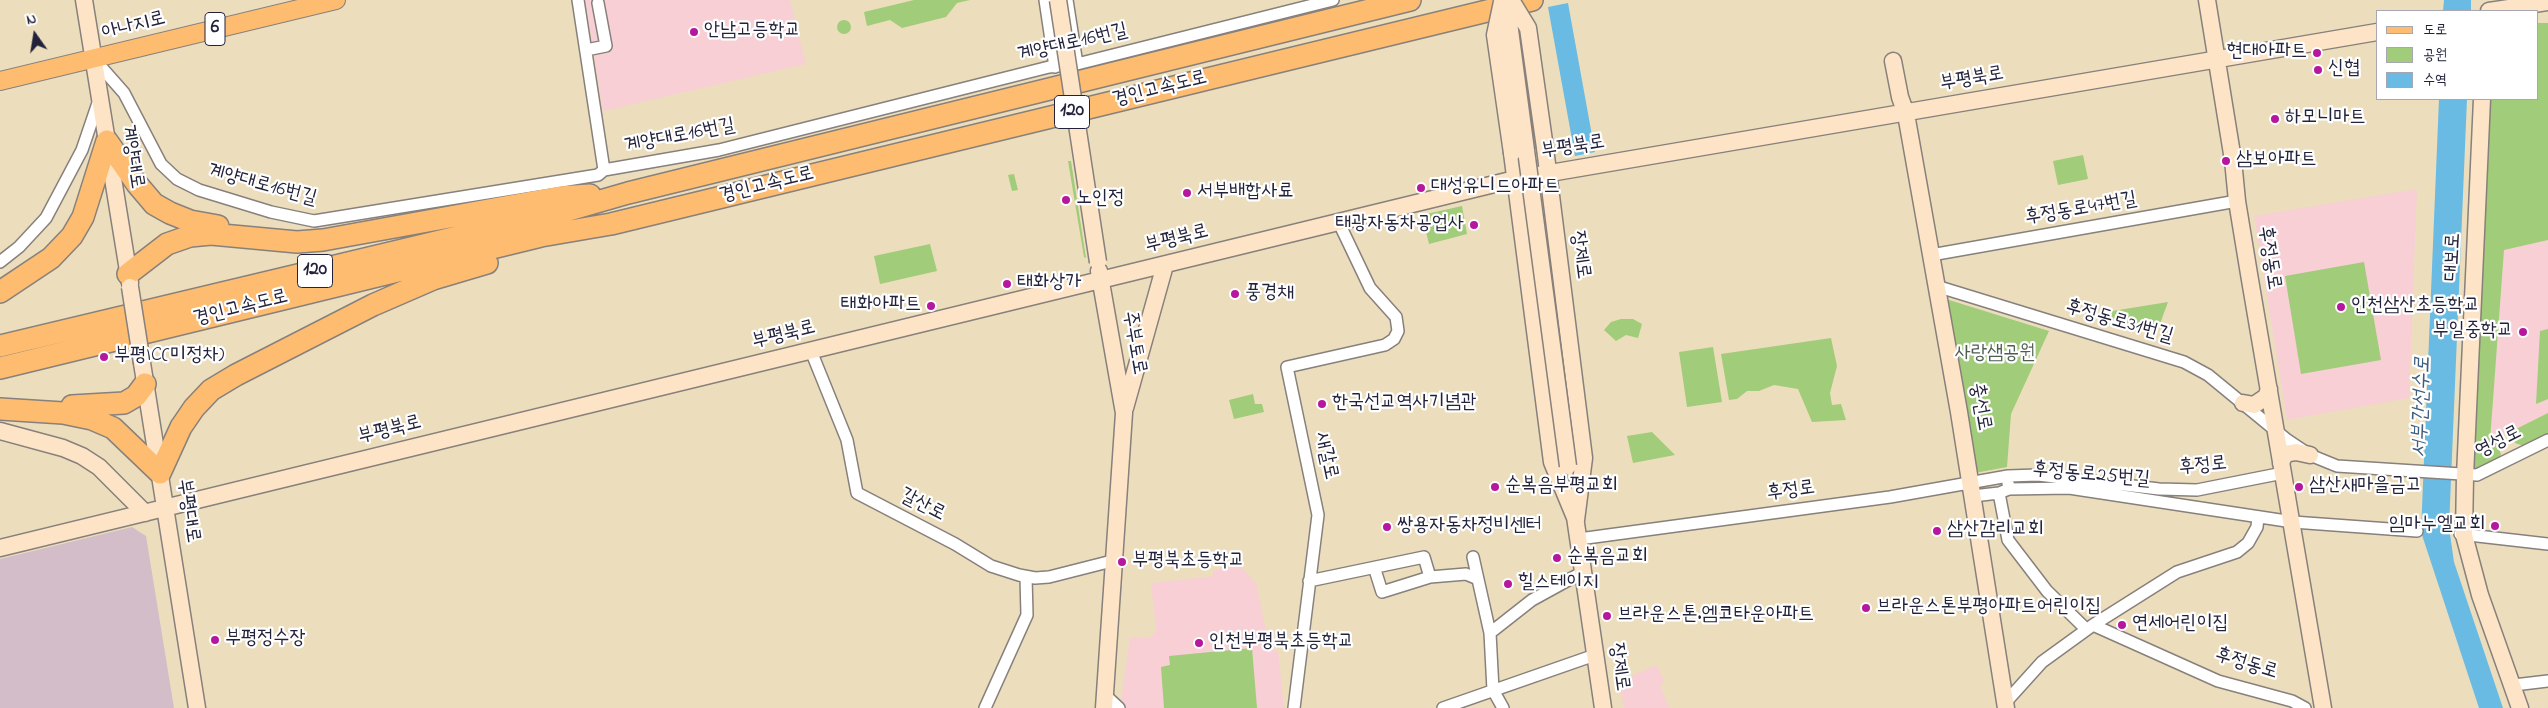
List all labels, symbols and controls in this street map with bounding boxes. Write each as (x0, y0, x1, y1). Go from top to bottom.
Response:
street label: 아나지로 (100, 8, 168, 46)
text: N (25, 9, 38, 31)
north arrow (10, 10, 60, 60)
legend (2376, 10, 2538, 100)
road number: 6 (205, 12, 225, 46)
text: 도로 (2423, 19, 2447, 41)
place label: 안남고등학교 (704, 20, 801, 44)
street label: 계양대로16번길 (1016, 20, 1130, 68)
marker: 안남고등학교 (688, 26, 700, 38)
place label: 현대아파트 (2227, 41, 2307, 65)
text: 공원 (2423, 44, 2447, 66)
marker: 현대아파트 (2311, 47, 2323, 59)
place label: 신협 (2328, 58, 2360, 82)
street label: 부평북로 (1938, 63, 2006, 97)
marker: 신협 (2312, 64, 2324, 76)
street label: 경인고속도로 (1110, 67, 1210, 113)
text: 수역 (2423, 69, 2447, 91)
road number: 120 (1054, 95, 1090, 128)
place label: 하모니마트 (2285, 107, 2365, 131)
marker: 하모니마트 (2269, 113, 2281, 125)
street label: 계양대로16번길 (623, 115, 737, 159)
street label: 계양대로 (114, 123, 148, 191)
street label: 부평북로 (1539, 131, 1607, 165)
place label: 삼보아파트 (2236, 149, 2316, 173)
marker: 삼보아파트 (2220, 155, 2232, 167)
street label: 계양대로16번길 (205, 160, 319, 212)
street label: 경인고속도로 (717, 163, 817, 209)
place label: 대성유니드아파트 (1431, 176, 1560, 200)
place label: 서부배합사료 (1197, 181, 1294, 205)
marker: 대성유니드아파트 (1415, 182, 1427, 194)
marker: 서부배합사료 (1181, 187, 1193, 199)
place label: 노인정 (1076, 188, 1124, 212)
street label: 후정동로47번길 (2023, 188, 2139, 232)
marker: 노인정 (1060, 194, 1072, 206)
place label: 태광자동차공업사 (1335, 213, 1464, 237)
marker: 태광자동차공업사 (1468, 219, 1480, 231)
street label: 부평북로 (1143, 221, 1211, 259)
street label: 후정동로 (2251, 224, 2285, 292)
street label: 장제로 (1564, 229, 1594, 281)
street label: 대보로 (2441, 232, 2467, 282)
road number: 120 (298, 255, 332, 288)
place label: 태화상가 (1017, 272, 1081, 296)
marker: 태화상가 (1001, 278, 1013, 290)
place label: 풍경채 (1245, 282, 1293, 306)
street label: 경인고속도로 (191, 286, 291, 332)
marker: 풍경채 (1229, 288, 1241, 300)
place label: 태화아파트 (841, 294, 921, 318)
place label: 인천삼산초등학교 (2351, 295, 2480, 319)
street label: 후정동로31번길 (2062, 296, 2176, 350)
marker: 태화아파트 (925, 300, 937, 312)
marker: 인천삼산초등학교 (2335, 301, 2347, 313)
street label: 주부토로 (1116, 309, 1150, 377)
street label: 부평북로 (750, 317, 818, 355)
place label: 부일중학교 (2433, 320, 2513, 344)
marker: 부일중학교 (2517, 326, 2529, 338)
park label: 사랑샘공원 (1955, 343, 2035, 367)
place label: 부평IC(미정차) (114, 345, 224, 369)
marker: 부평IC(미정차) (98, 351, 110, 363)
water label: 서부간선수로 (2409, 356, 2437, 458)
street label: 충선로 (1963, 381, 1995, 433)
place label: 한국선교역사기념관 (1332, 392, 1477, 416)
marker: 한국선교역사기념관 (1316, 398, 1328, 410)
street label: 부평북로 (356, 412, 424, 450)
street label: 영성로 (2472, 421, 2526, 465)
street label: 새갈로 (1308, 430, 1342, 482)
street label: 후정로 (2178, 453, 2228, 481)
street label: 후정동로25번길 (2031, 459, 2151, 493)
place label: 순복음부평교회 (1505, 475, 1618, 499)
place label: 삼산새마을금고 (2309, 475, 2422, 499)
street label: 부평대로 (170, 477, 204, 545)
street label: 후정로 (1765, 477, 1817, 507)
marker: 순복음부평교회 (1489, 481, 1501, 493)
marker: 삼산새마을금고 (2293, 481, 2305, 493)
street label: 갈산로 (895, 484, 949, 528)
place label: 임마누엘교회 (2388, 514, 2485, 538)
place label: 쌍용자동차정비센터 (1397, 515, 1542, 539)
place label: 삼산감리교회 (1947, 519, 2044, 543)
marker: 임마누엘교회 (2489, 520, 2501, 532)
marker: 쌍용자동차정비센터 (1381, 521, 1393, 533)
marker: 삼산감리교회 (1931, 525, 1943, 537)
place label: 순복음교회 (1567, 546, 1647, 570)
place label: 부평북초등학교 (1132, 550, 1245, 574)
marker: 순복음교회 (1551, 552, 1563, 564)
marker: 부평북초등학교 (1116, 556, 1128, 568)
place label: 힐스테이지 (1518, 572, 1598, 596)
marker: 힐스테이지 (1502, 578, 1514, 590)
place label: 브라운스톤부평아파트어린이집 (1876, 596, 2101, 620)
marker: 브라운스톤부평아파트어린이집 (1860, 602, 1872, 614)
place label: 브라운스톤.엠코타운아파트 (1617, 604, 1814, 628)
marker: 브라운스톤.엠코타운아파트 (1601, 610, 1613, 622)
place label: 연세어린이집 (2132, 613, 2229, 637)
marker: 연세어린이집 (2116, 619, 2128, 631)
place label: 부평정수장 (225, 628, 305, 652)
place label: 인천부평북초등학교 (1209, 631, 1354, 655)
marker: 부평정수장 (209, 634, 221, 646)
marker: 인천부평북초등학교 (1193, 637, 1205, 649)
street label: 장제로 (1603, 641, 1633, 693)
street label: 후정동로 (2212, 644, 2280, 686)

